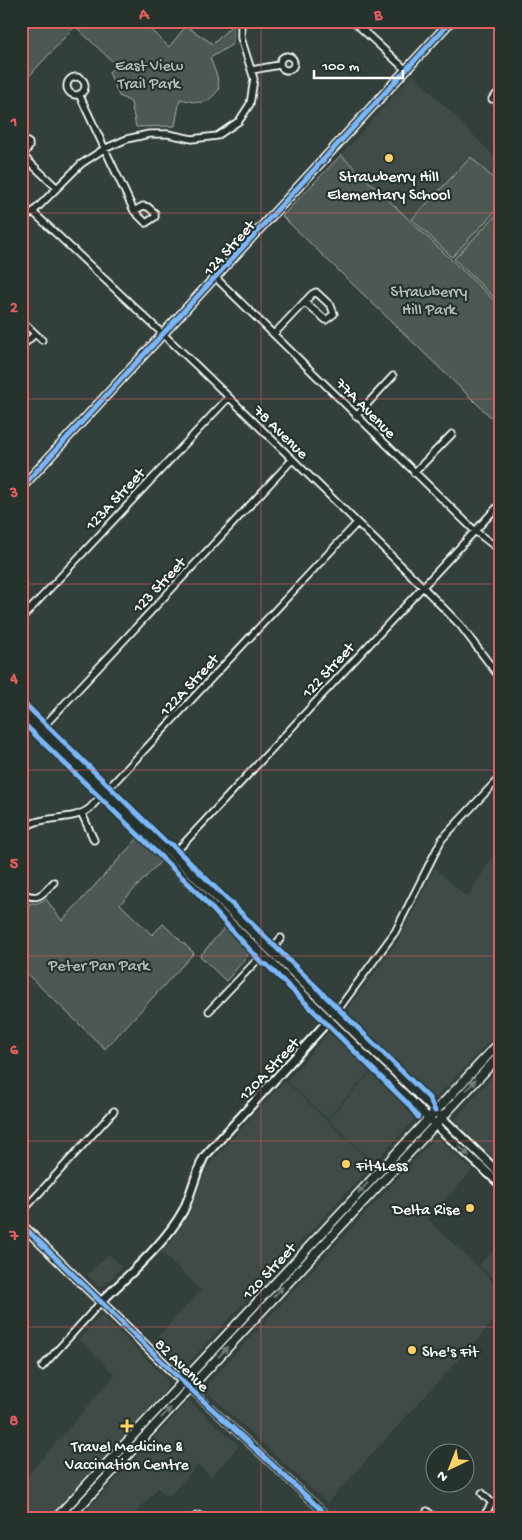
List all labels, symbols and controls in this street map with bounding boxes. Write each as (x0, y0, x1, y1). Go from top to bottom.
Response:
text: A (138, 7, 150, 26)
text: B (373, 7, 383, 26)
scale bar (314, 48, 403, 80)
park label: East View Trail Park (115, 58, 184, 95)
text: 100 m (321, 58, 360, 76)
text: 1 (10, 114, 17, 133)
marker: Strawberry Hill Elementary School (383, 152, 395, 164)
place label: Strawberry Hill Elementary School (327, 169, 451, 206)
street label: 124 Street (200, 217, 262, 282)
park label: Strawberry Hill Park (391, 284, 468, 321)
text: 2 (10, 300, 18, 319)
street label: 77A Avenue (330, 374, 399, 444)
street label: 78 Avenue (247, 402, 312, 465)
street label: 123A Street (82, 464, 151, 536)
text: 3 (9, 485, 18, 504)
street label: 123 Street (129, 554, 192, 619)
street label: 122 Street (299, 639, 361, 704)
street label: 122A Street (156, 650, 225, 722)
text: 4 (9, 671, 18, 690)
text: 5 (10, 856, 19, 875)
park label: Peter Pan Park (48, 958, 151, 977)
street label: 120A Street (236, 1034, 306, 1107)
text: 6 (10, 1042, 19, 1061)
one-way arrow (465, 1080, 477, 1092)
one-way arrow (457, 1145, 469, 1157)
marker: Fit4Less (340, 1158, 352, 1170)
place label: Fit4Less (355, 1158, 409, 1177)
one-way arrow (357, 1181, 369, 1193)
place label: Delta Rise (392, 1202, 461, 1221)
marker: Delta Rise (464, 1202, 476, 1214)
text: 7 (9, 1228, 19, 1247)
street label: 120 Street (239, 1239, 302, 1305)
one-way arrow (272, 1287, 284, 1299)
street label: 82 Avenue (149, 1336, 212, 1398)
marker: She's Fit (406, 1344, 418, 1356)
place label: She's Fit (422, 1344, 480, 1363)
one-way arrow (217, 1347, 229, 1359)
one-way arrow (160, 1407, 172, 1419)
text: 8 (10, 1413, 19, 1432)
marker: Travel Medicine & Vaccination Centre (120, 1419, 134, 1433)
place label: Travel Medicine & Vaccination Centre (64, 1439, 189, 1476)
north arrow (424, 1442, 474, 1492)
text: N (434, 1466, 452, 1485)

